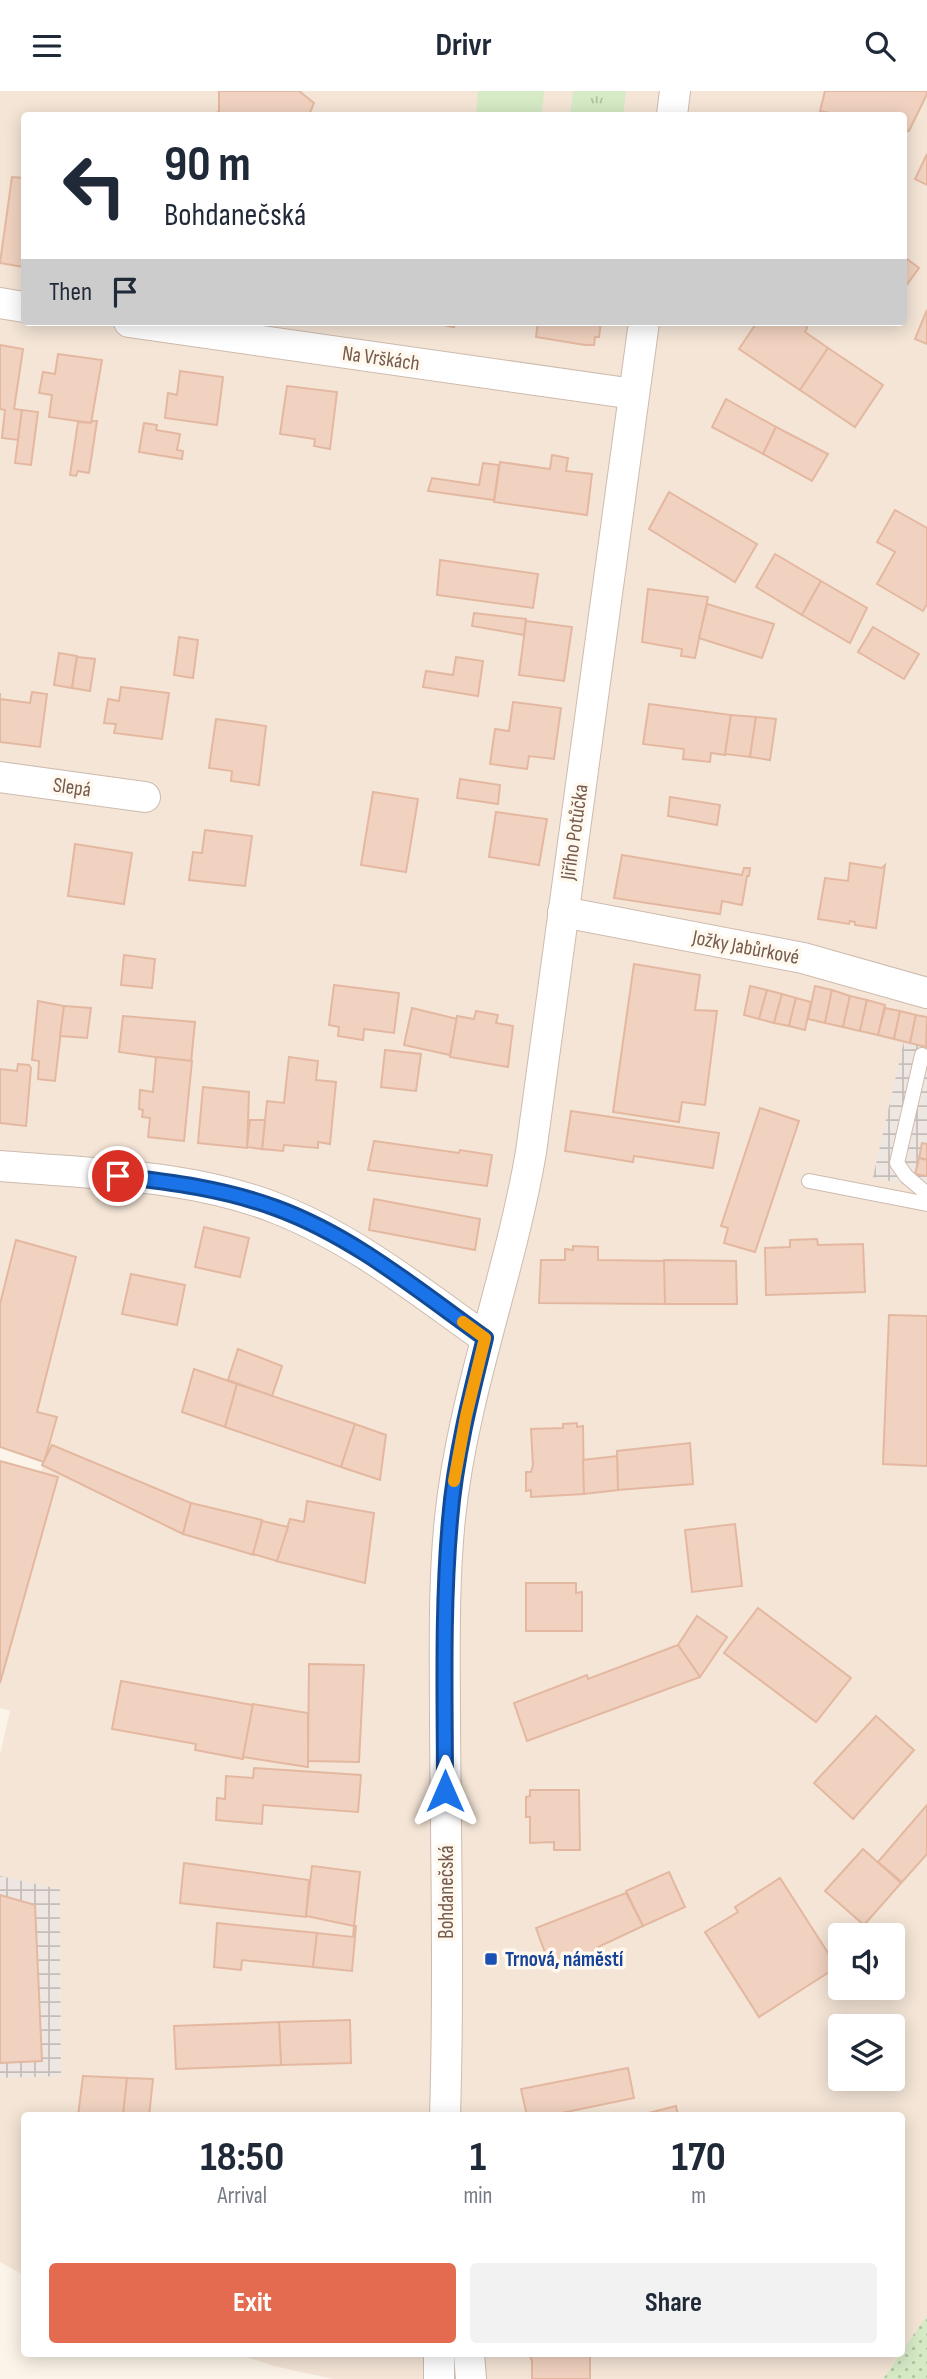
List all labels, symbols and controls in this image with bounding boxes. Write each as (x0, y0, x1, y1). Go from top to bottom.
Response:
text: Drivr (435, 26, 492, 65)
icon: menu (28, 27, 66, 65)
icon: search (861, 27, 899, 65)
text: 90 m (164, 136, 251, 195)
icon: left (49, 140, 140, 231)
text: Bohdanečská (164, 196, 306, 235)
icon: arrive (106, 273, 144, 311)
text: Then (49, 277, 92, 308)
street label: Na Vrškách (341, 341, 421, 376)
street label: Slepá (51, 772, 93, 803)
street label: Jiřího Potůčka (555, 783, 594, 883)
street label: Jožky Jabůrkové (689, 925, 801, 970)
pin (88, 1146, 148, 1206)
icon: arrive (99, 1157, 137, 1195)
position arrow (408, 1754, 482, 1828)
street label: Bohdanečská (434, 1845, 459, 1939)
map controls (828, 1923, 905, 2091)
button: sound (828, 1923, 905, 2000)
place label: Trnová, náměstí (505, 1947, 624, 1972)
marker: Trnová, náměstí (483, 1951, 499, 1967)
button: layers (828, 2014, 905, 2091)
text: 18:50 (200, 2132, 284, 2183)
text: 1 (470, 2132, 486, 2183)
text: 170 (672, 2132, 726, 2183)
text: Arrival (217, 2182, 267, 2210)
text: min (463, 2182, 492, 2210)
text: m (691, 2182, 706, 2210)
button: Exit (49, 2263, 456, 2343)
button: Share (470, 2263, 877, 2343)

